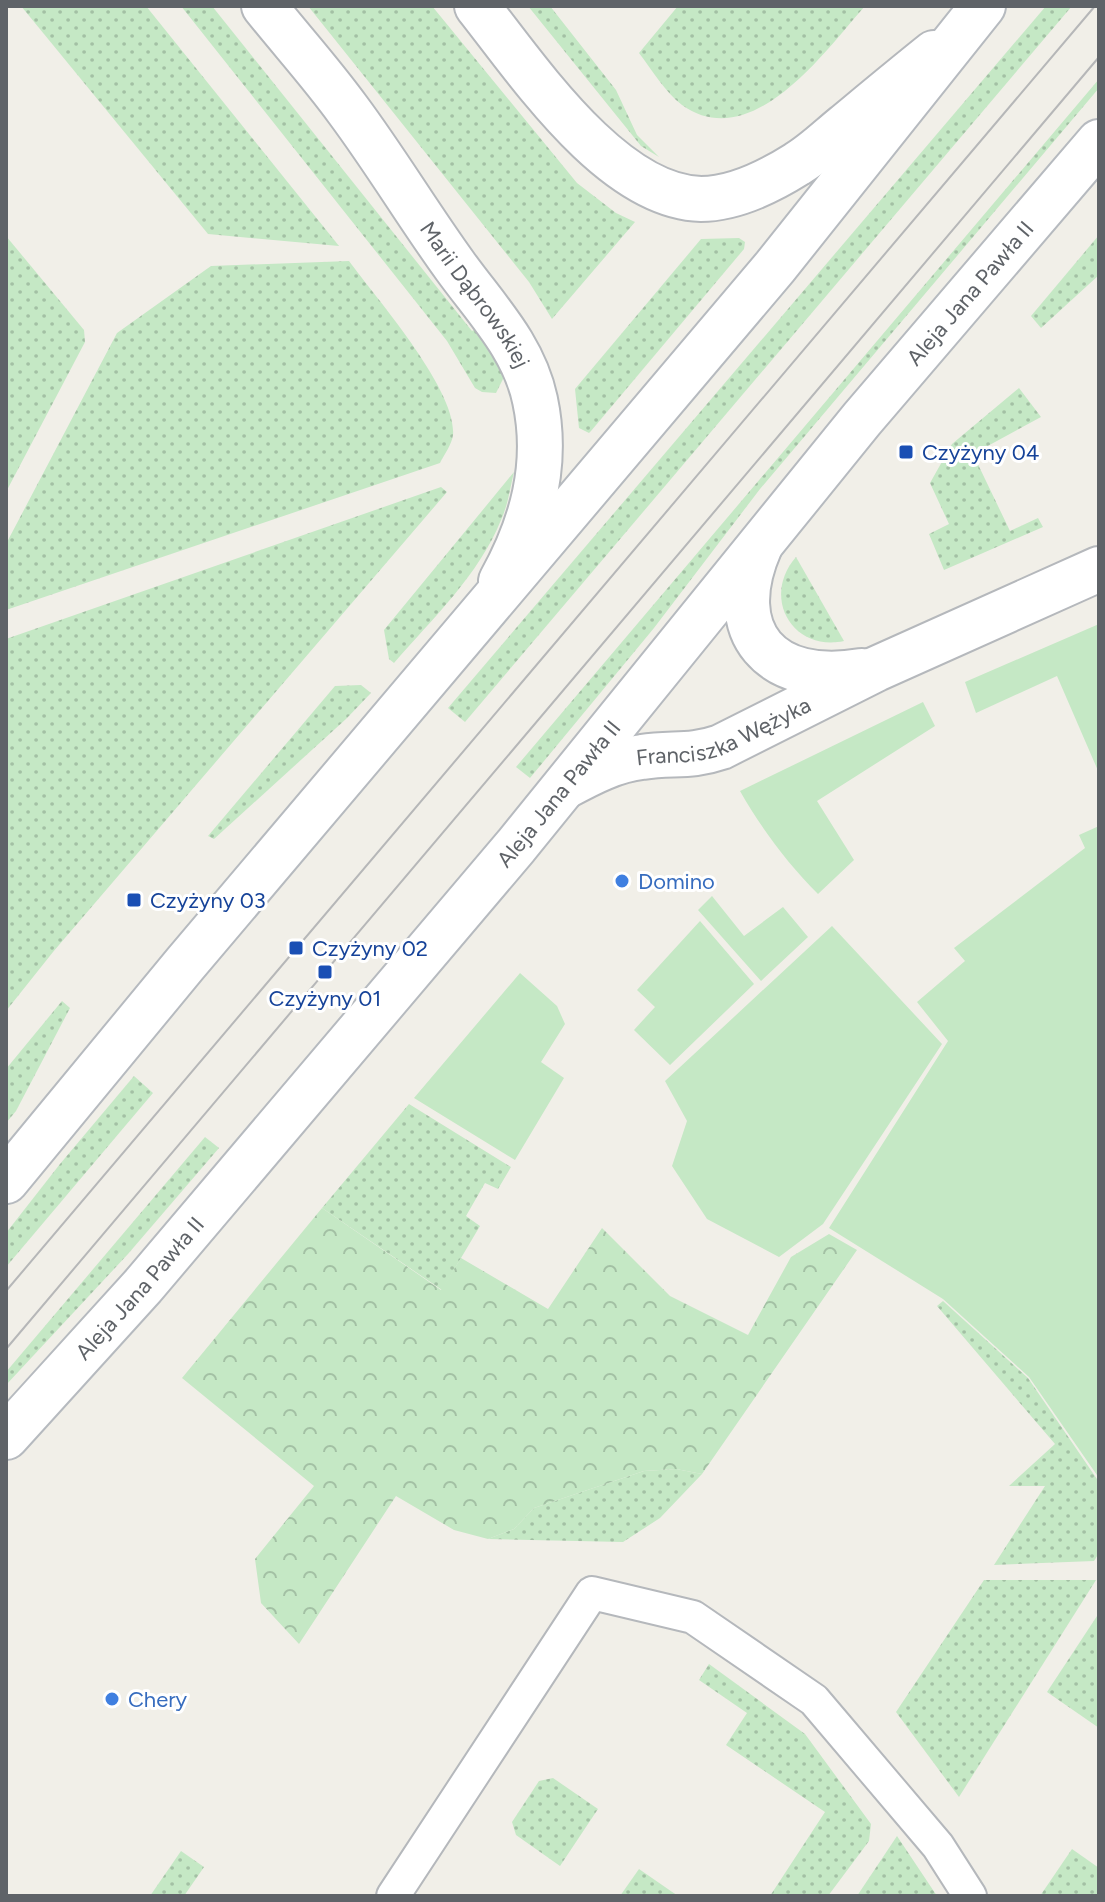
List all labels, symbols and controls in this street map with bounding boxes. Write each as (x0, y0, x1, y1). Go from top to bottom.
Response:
street label: Aleja Jana Pawła II (900, 215, 1039, 371)
street label: Marii Dąbrowskiej (414, 216, 536, 372)
place label: Czyżyny 04 (922, 439, 1040, 466)
marker: Czyżyny 04 (897, 443, 915, 461)
street label: Franciszka Wężyka (635, 691, 815, 771)
street label: Aleja Jana Pawła II (491, 715, 626, 873)
place label: Domino (638, 868, 715, 895)
marker: Domino (613, 872, 631, 890)
place label: Czyżyny 03 (150, 887, 266, 914)
marker: Czyżyny 03 (125, 891, 143, 909)
place label: Czyżyny 02 (312, 935, 428, 962)
marker: Czyżyny 02 (287, 939, 305, 957)
marker: Czyżyny 01 (316, 963, 334, 981)
place label: Czyżyny 01 (269, 985, 381, 1012)
street label: Aleja Jana Pawła II (69, 1211, 209, 1365)
place label: Chery (128, 1686, 188, 1713)
marker: Chery (103, 1690, 121, 1708)

